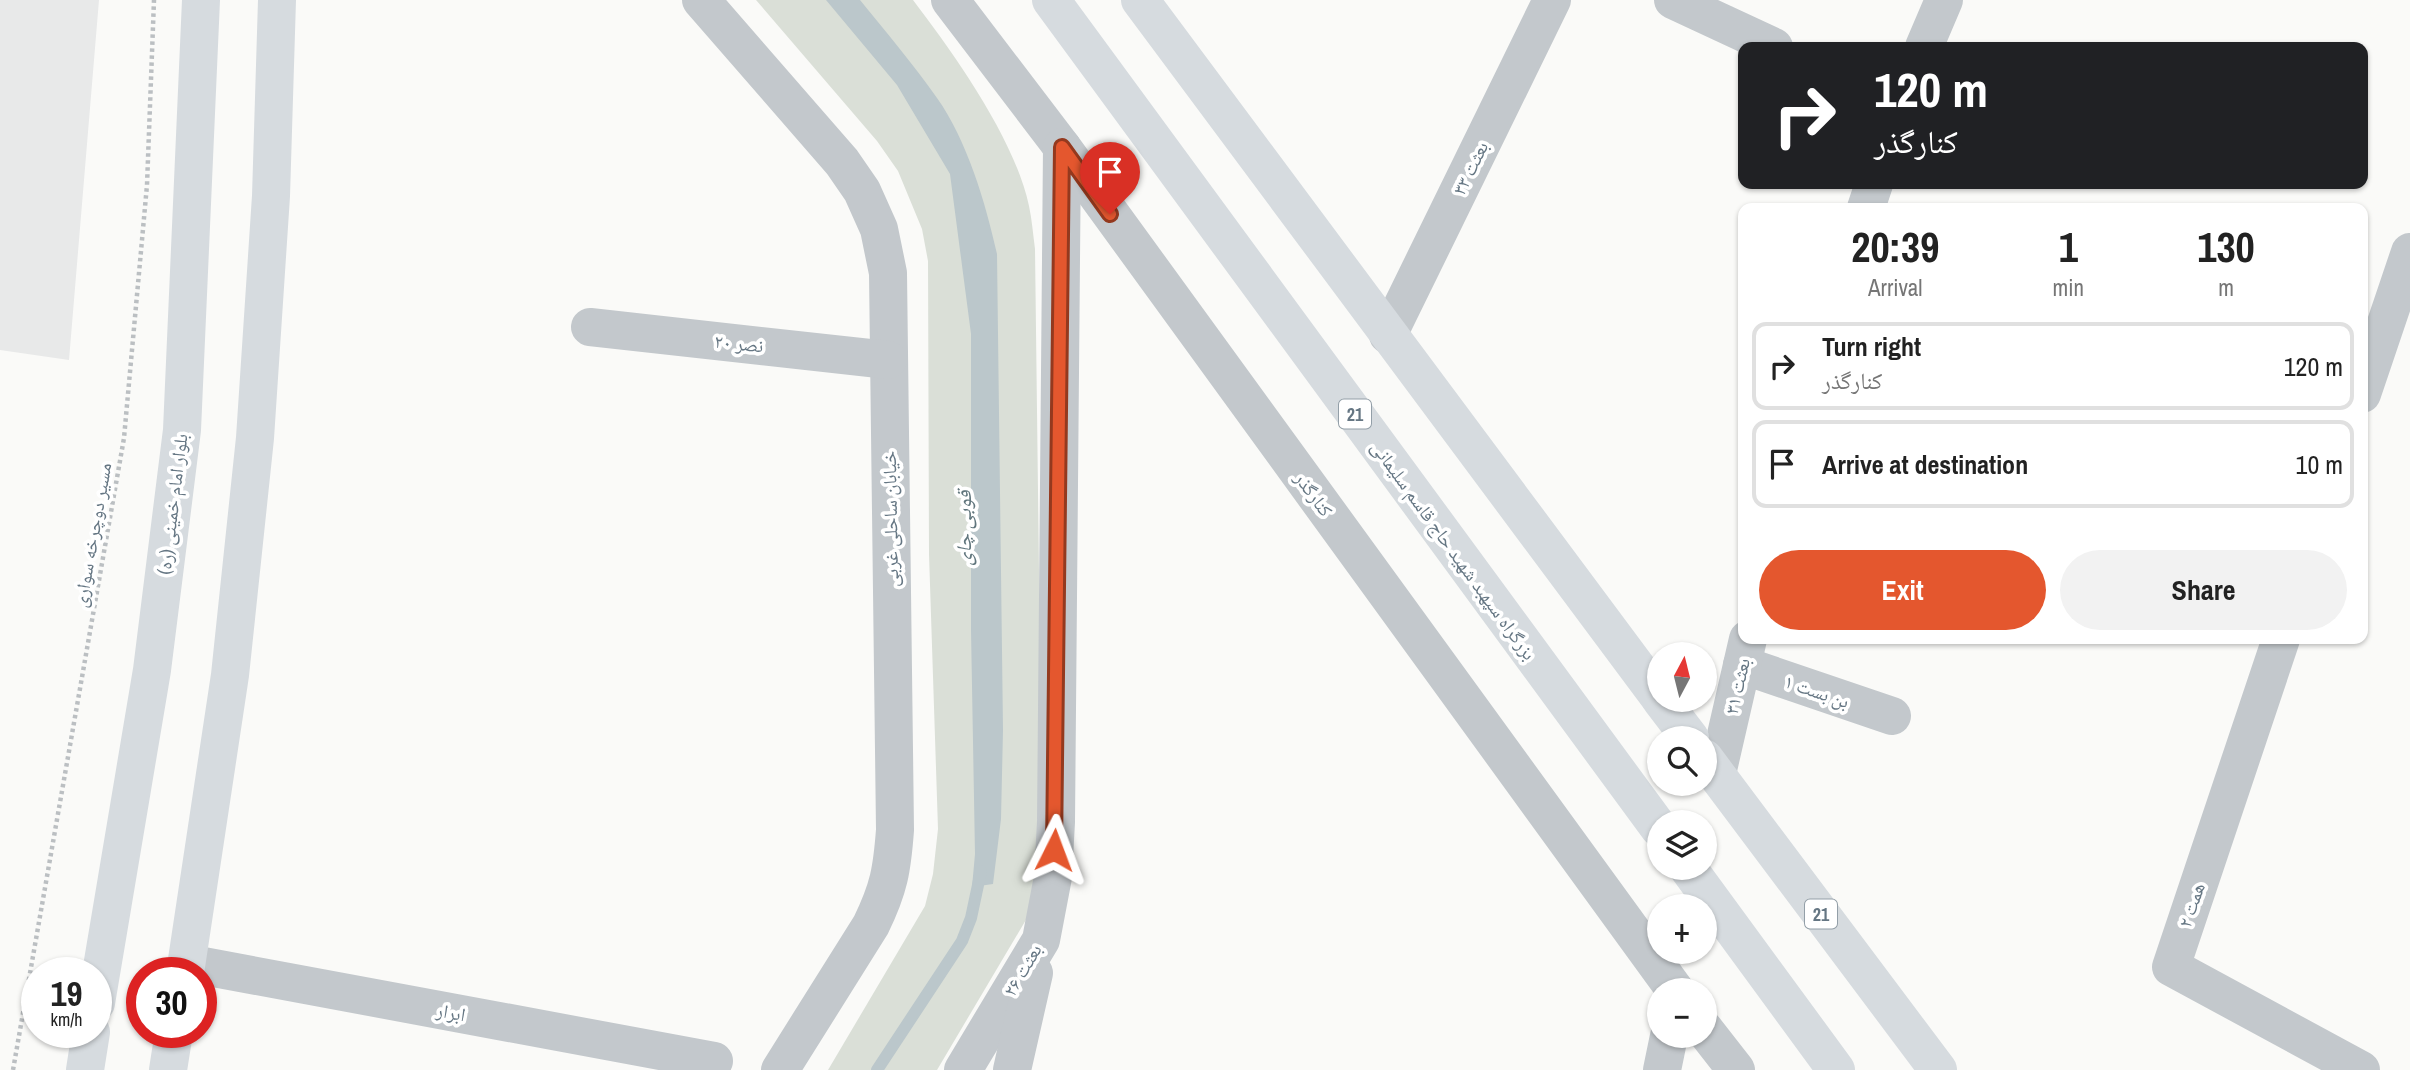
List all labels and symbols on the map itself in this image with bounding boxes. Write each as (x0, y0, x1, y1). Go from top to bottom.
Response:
street label: بعثت ۳۳ (1446, 137, 1494, 199)
pin (1080, 142, 1140, 214)
street label: نصر ۲۰ (713, 328, 765, 358)
road number: 21 (1339, 400, 1371, 428)
street label: بلوار امام خمینی (ره) (150, 432, 195, 576)
street label: بزرگراه سپهبد شهید حاج قاسم سلیمانی (1365, 435, 1543, 665)
street label: خیابان ساحلی غربی (876, 451, 904, 587)
street label: مسیر دوچرخه سواری (66, 461, 118, 609)
street label: کنارگذر (1288, 465, 1339, 522)
water label: قوبی چای (949, 487, 978, 566)
north arrow (1647, 642, 1717, 712)
street label: بعثت ۳۱ (1718, 655, 1756, 717)
street label: بن بست ۱ (1781, 668, 1853, 714)
position arrow (1017, 813, 1091, 887)
street label: همت ۲ (2171, 879, 2211, 931)
road number: 21 (1805, 900, 1837, 929)
street label: بعثت ۲۶ (997, 939, 1047, 1001)
speed limit sign: 30 (126, 957, 217, 1048)
street label: ابرار (433, 996, 468, 1027)

